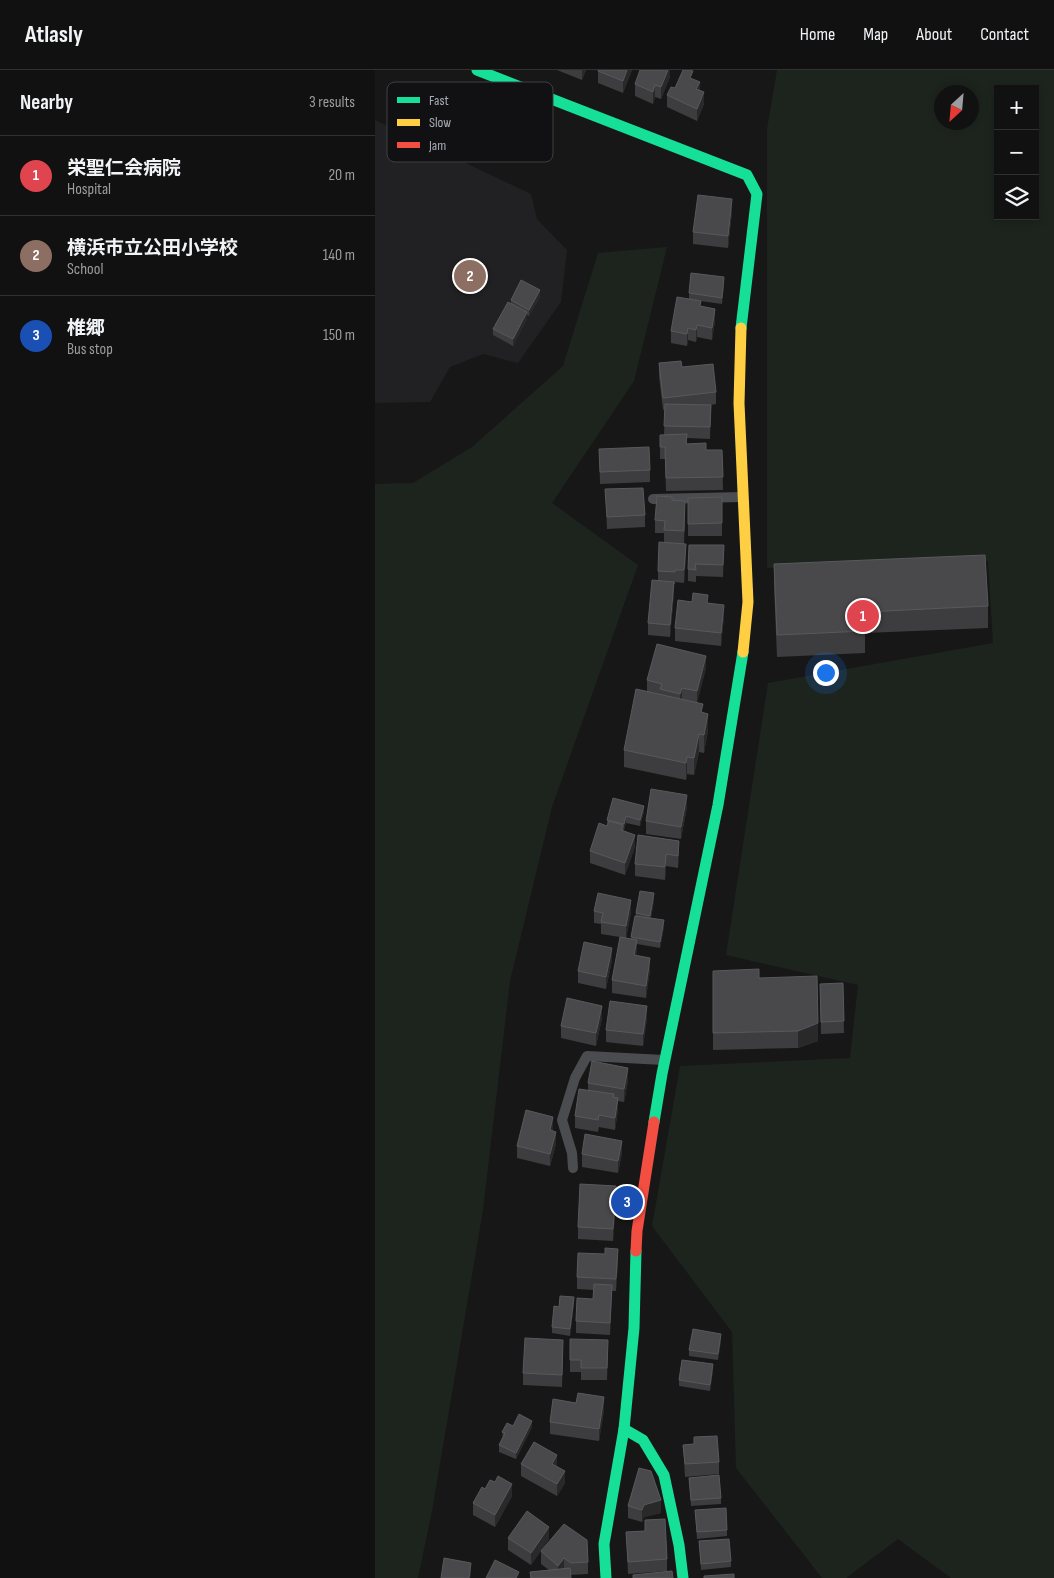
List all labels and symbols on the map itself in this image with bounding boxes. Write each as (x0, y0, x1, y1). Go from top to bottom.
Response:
legend (387, 82, 553, 162)
north arrow (934, 85, 979, 130)
text: Fast (429, 92, 449, 109)
text: Slow (429, 114, 451, 131)
text: Jam (428, 137, 446, 154)
pin: 2 (454, 257, 486, 295)
pin: 1 (847, 597, 879, 635)
your location (813, 660, 839, 686)
pin: 3 (611, 1183, 643, 1221)

